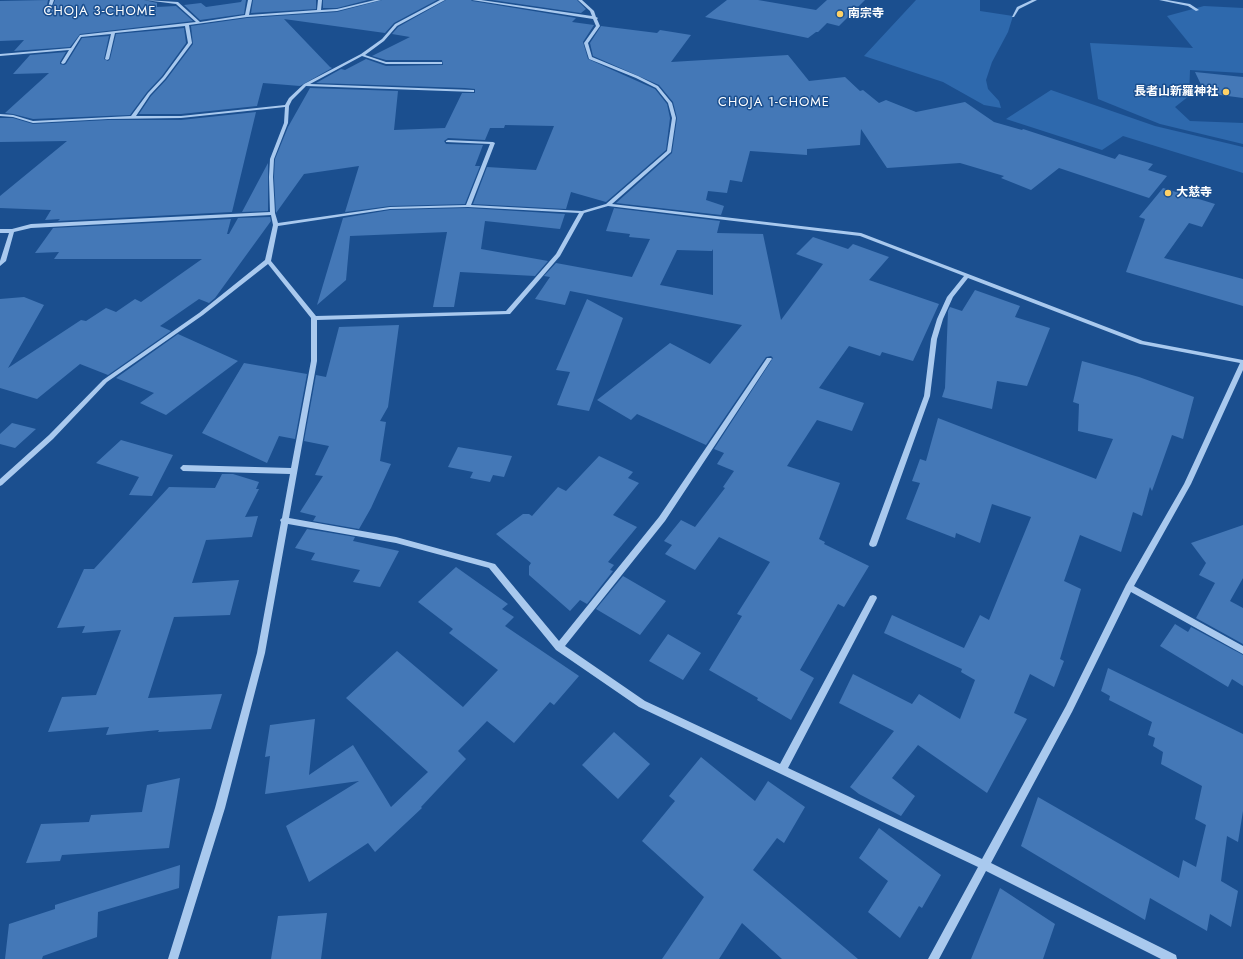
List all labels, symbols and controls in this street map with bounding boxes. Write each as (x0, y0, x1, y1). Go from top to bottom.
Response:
district label: CHOJA 3-CHOME (43, 4, 157, 20)
place label: 南宗寺 (848, 7, 884, 21)
marker: 南宗寺 (835, 9, 845, 19)
place label: 長者山新羅神社 (1134, 85, 1218, 99)
marker: 長者山新羅神社 (1221, 87, 1231, 97)
district label: CHOJA 1-CHOME (718, 95, 830, 111)
place label: 大慈寺 (1176, 186, 1212, 200)
marker: 大慈寺 (1163, 188, 1173, 198)

